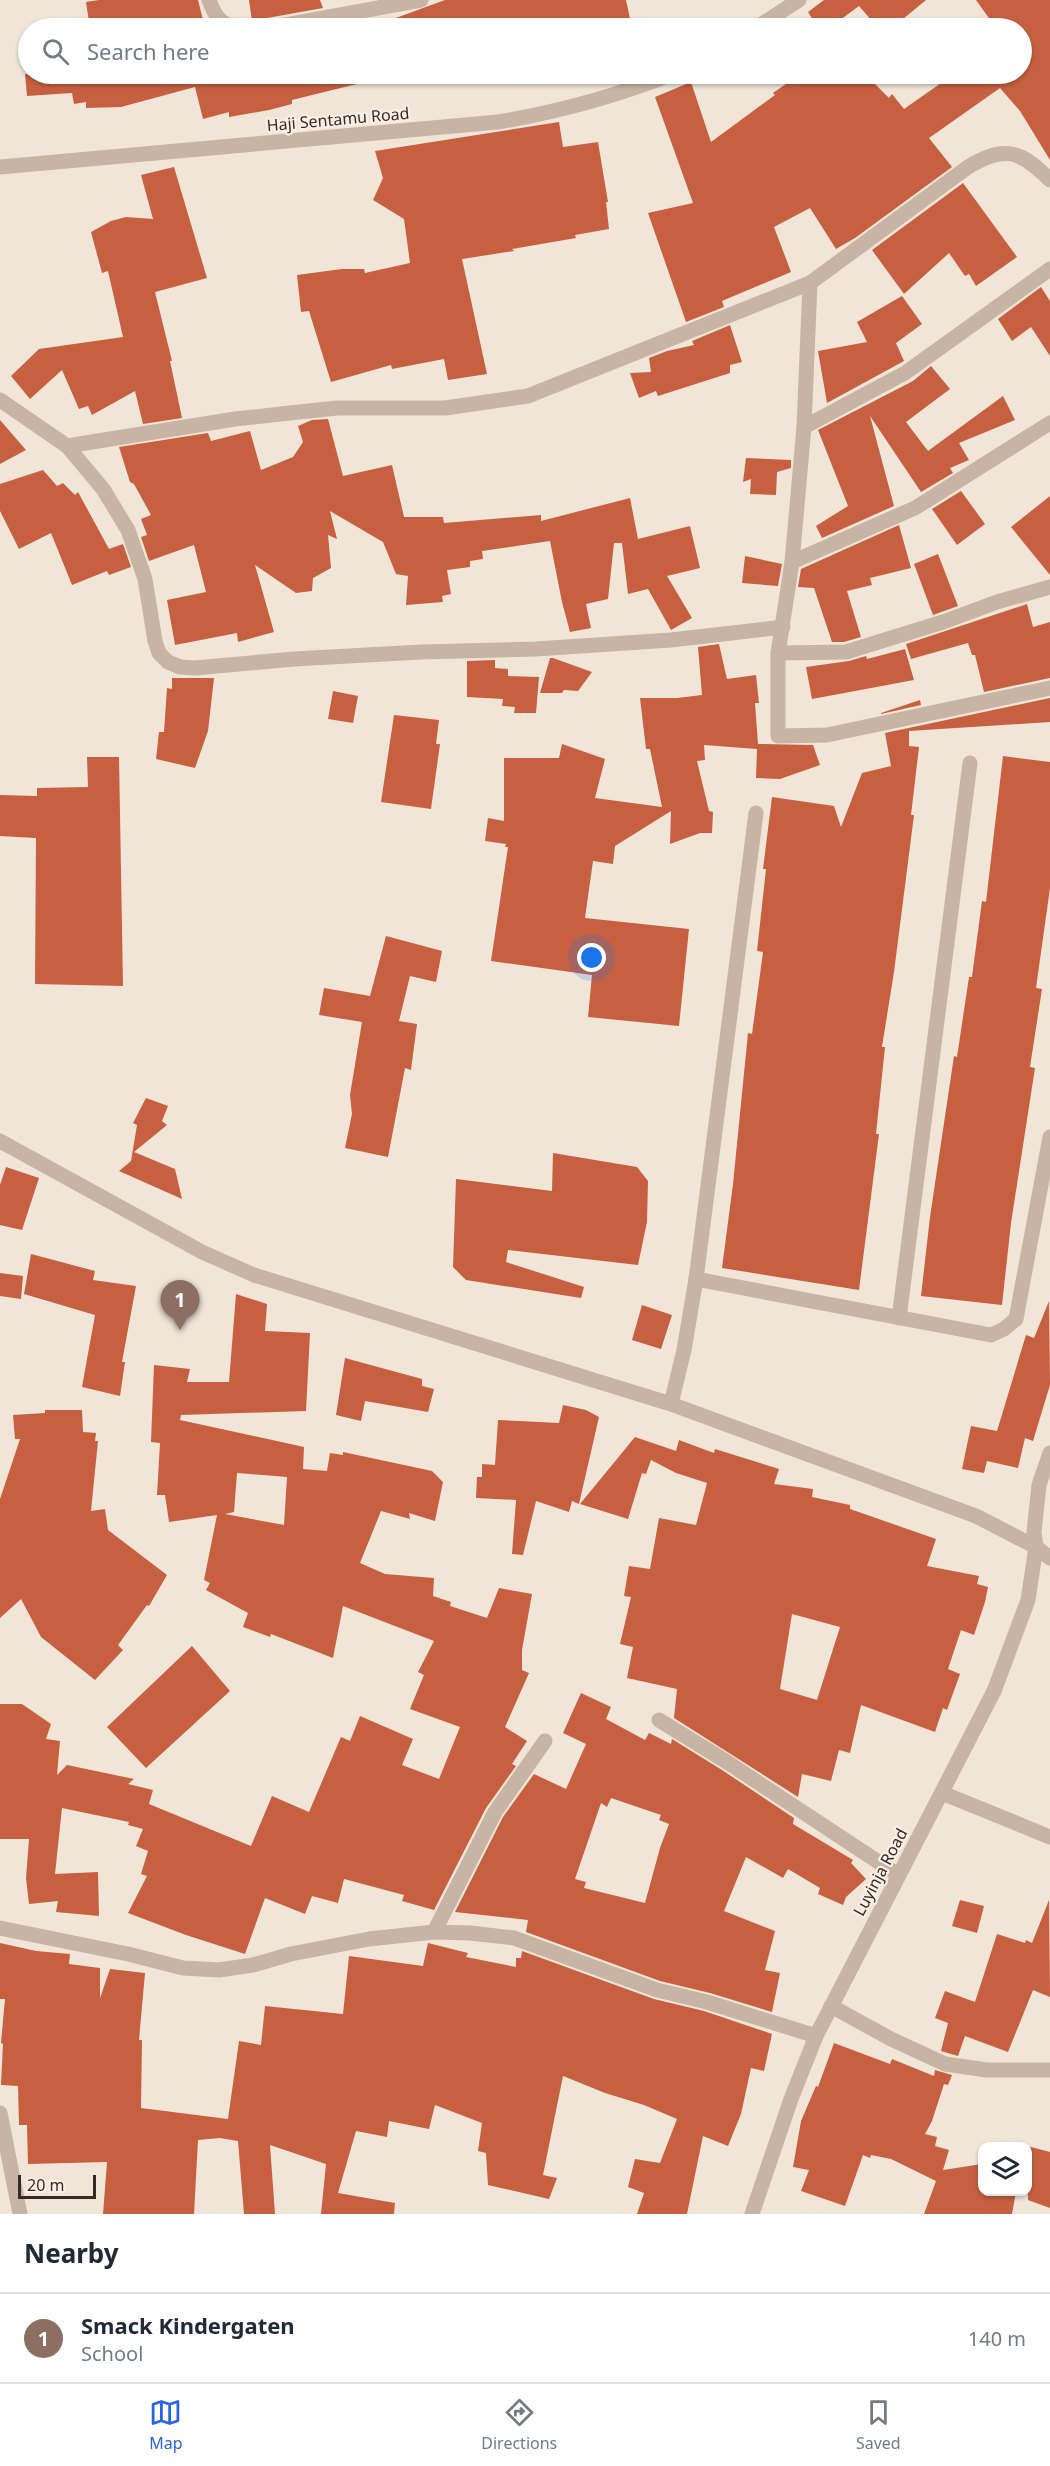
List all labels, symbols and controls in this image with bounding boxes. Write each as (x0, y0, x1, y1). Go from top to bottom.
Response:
search box (18, 18, 1032, 84)
icon: search (39, 35, 72, 68)
text: Search here (87, 36, 209, 66)
street label: Haji Sentamu Road (266, 102, 410, 136)
your location (577, 943, 606, 972)
pin: 1 (160, 1280, 200, 1330)
street label: Luyinja Road (848, 1824, 912, 1920)
map controls (978, 2142, 1032, 2196)
button: layers (978, 2142, 1032, 2196)
scale bar (18, 2172, 96, 2200)
text: 20 m (27, 2174, 64, 2196)
text: Nearby (24, 2235, 119, 2271)
text: Smack Kindergaten (81, 2310, 295, 2340)
text: 1 (38, 2325, 49, 2352)
text: 140 m (968, 2325, 1026, 2352)
text: School (81, 2340, 143, 2367)
tab: Map (149, 2396, 183, 2454)
tab: Directions (481, 2396, 557, 2454)
tab: Saved (856, 2396, 901, 2454)

